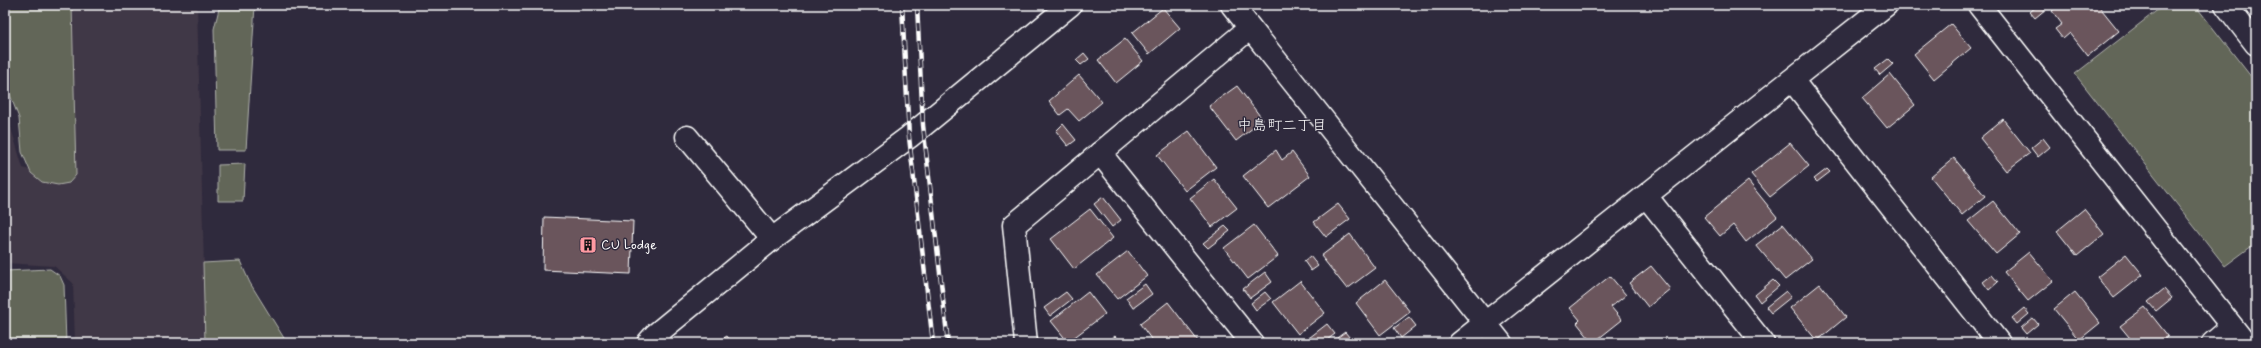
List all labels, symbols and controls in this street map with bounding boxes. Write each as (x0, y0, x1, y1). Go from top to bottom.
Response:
district label: 中島町二丁目 (1237, 116, 1327, 136)
building icon: CU Lodge (578, 235, 598, 255)
place label: CU Lodge (601, 236, 657, 254)

